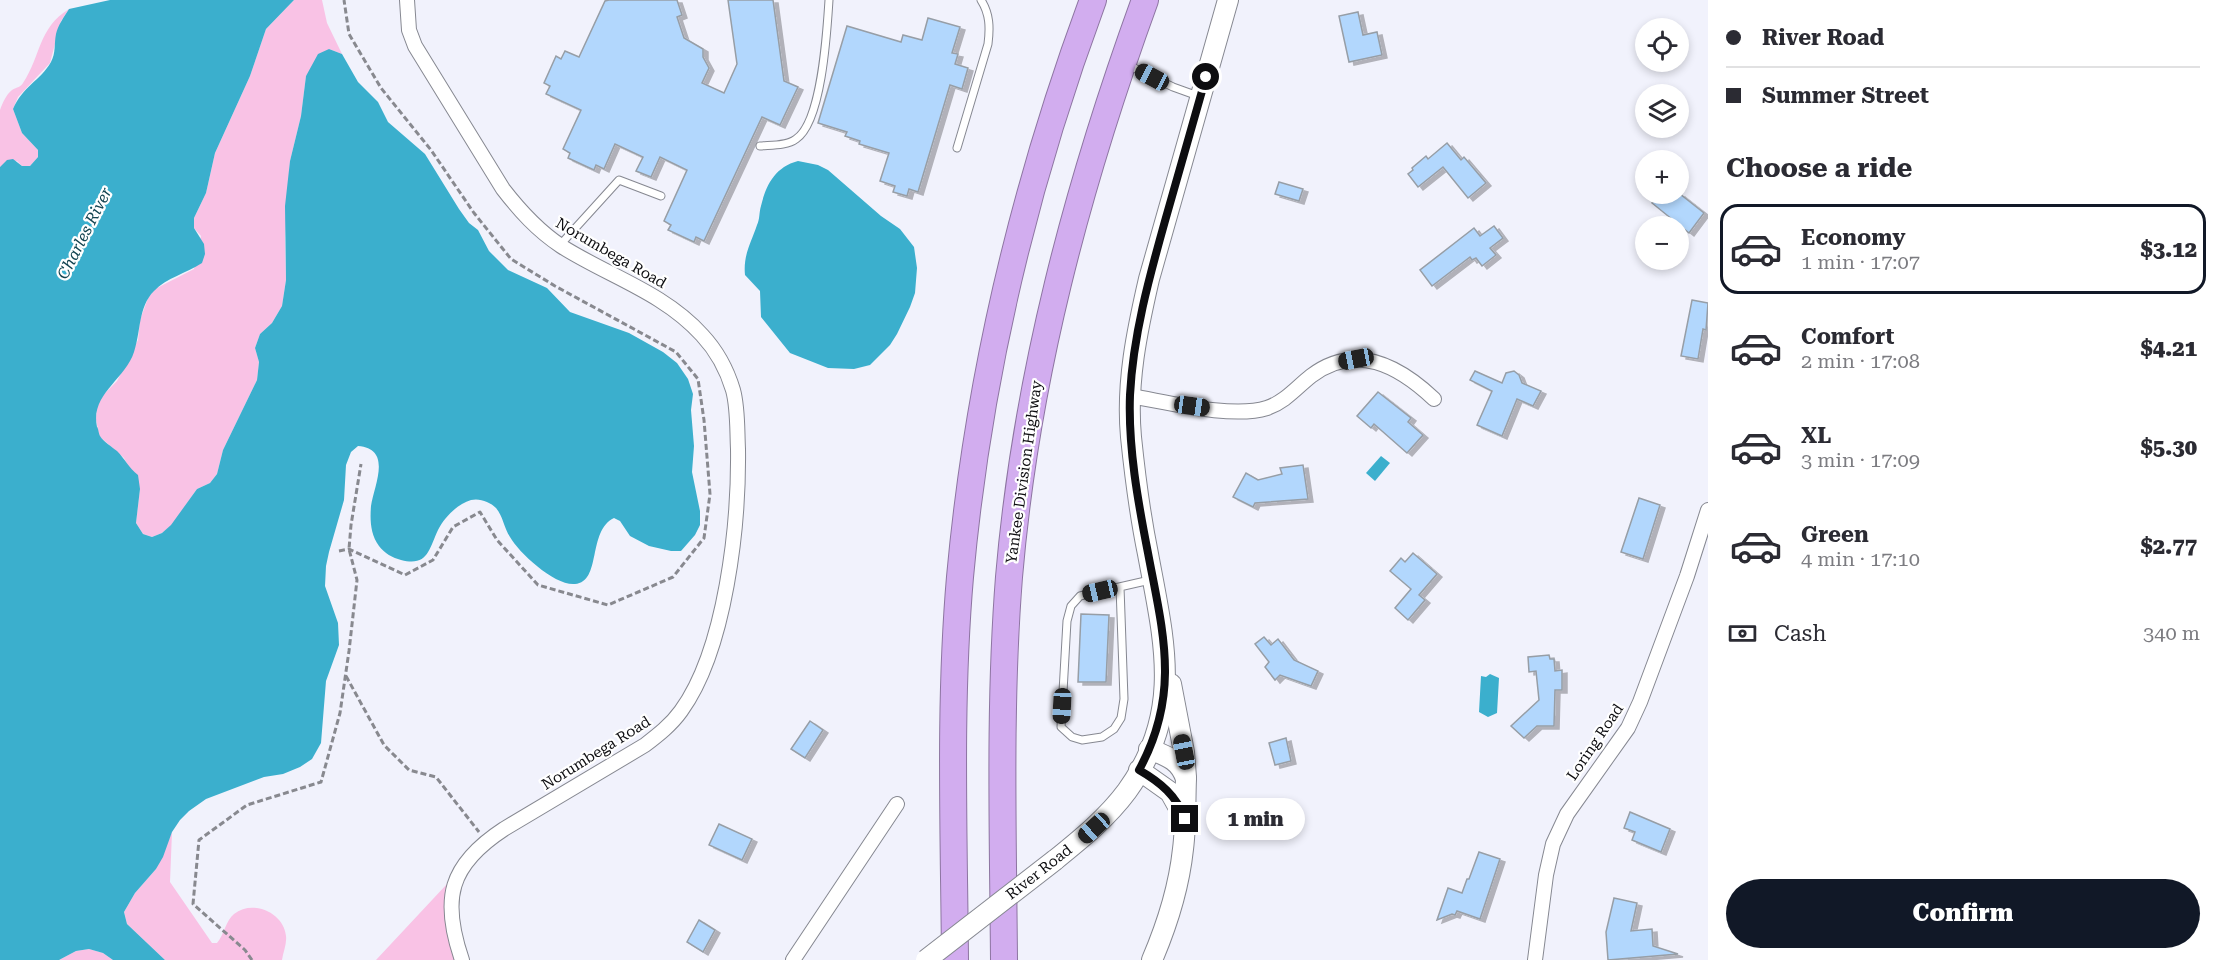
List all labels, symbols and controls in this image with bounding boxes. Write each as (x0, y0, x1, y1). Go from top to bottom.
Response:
map controls (1635, 18, 1689, 270)
button: locate (1635, 18, 1689, 72)
text: River Road (1762, 25, 1884, 50)
car (1132, 61, 1172, 93)
route start (1192, 63, 1219, 90)
text: Summer Street (1762, 83, 1929, 108)
button: layers (1635, 84, 1689, 138)
button: + (1635, 150, 1689, 204)
text: Choose a ride (1726, 152, 1912, 184)
water label: Charles River (53, 184, 116, 282)
street label: Norumbega Road (552, 214, 670, 292)
button: − (1635, 216, 1689, 270)
icon: car (1729, 222, 1783, 276)
text: Economy (1801, 225, 1905, 250)
text: $3.12 (2140, 237, 2197, 262)
text: 1 min · 17:07 (1801, 250, 1920, 274)
icon: car (1729, 321, 1783, 375)
text: Comfort (1801, 324, 1894, 349)
text: $4.21 (2140, 336, 2197, 361)
car (1337, 347, 1375, 371)
text: 2 min · 17:08 (1801, 349, 1920, 373)
street label: Yankee Division Highway (1002, 379, 1046, 565)
car (1173, 395, 1211, 417)
icon: car (1729, 420, 1783, 474)
text: XL (1801, 423, 1831, 448)
text: $5.30 (2140, 435, 2197, 460)
text: 3 min · 17:09 (1801, 448, 1920, 472)
icon: car (1729, 519, 1783, 573)
text: Green (1801, 522, 1869, 547)
text: $2.77 (2140, 534, 2197, 559)
text: 4 min · 17:10 (1801, 547, 1920, 571)
car (1080, 578, 1120, 604)
icon: cash (1726, 617, 1759, 650)
text: Cash (1774, 621, 1826, 646)
text: 340 m (2143, 621, 2200, 645)
car (1052, 688, 1072, 724)
street label: Loring Road (1563, 700, 1627, 784)
street label: Norumbega Road (538, 712, 654, 794)
car (1172, 733, 1196, 771)
callout: 1 min (1206, 798, 1305, 840)
route end (1171, 805, 1198, 832)
text: 1 min (1227, 807, 1284, 831)
car (1075, 809, 1113, 847)
street label: River Road (1002, 840, 1076, 903)
button: Confirm (1726, 879, 2200, 948)

